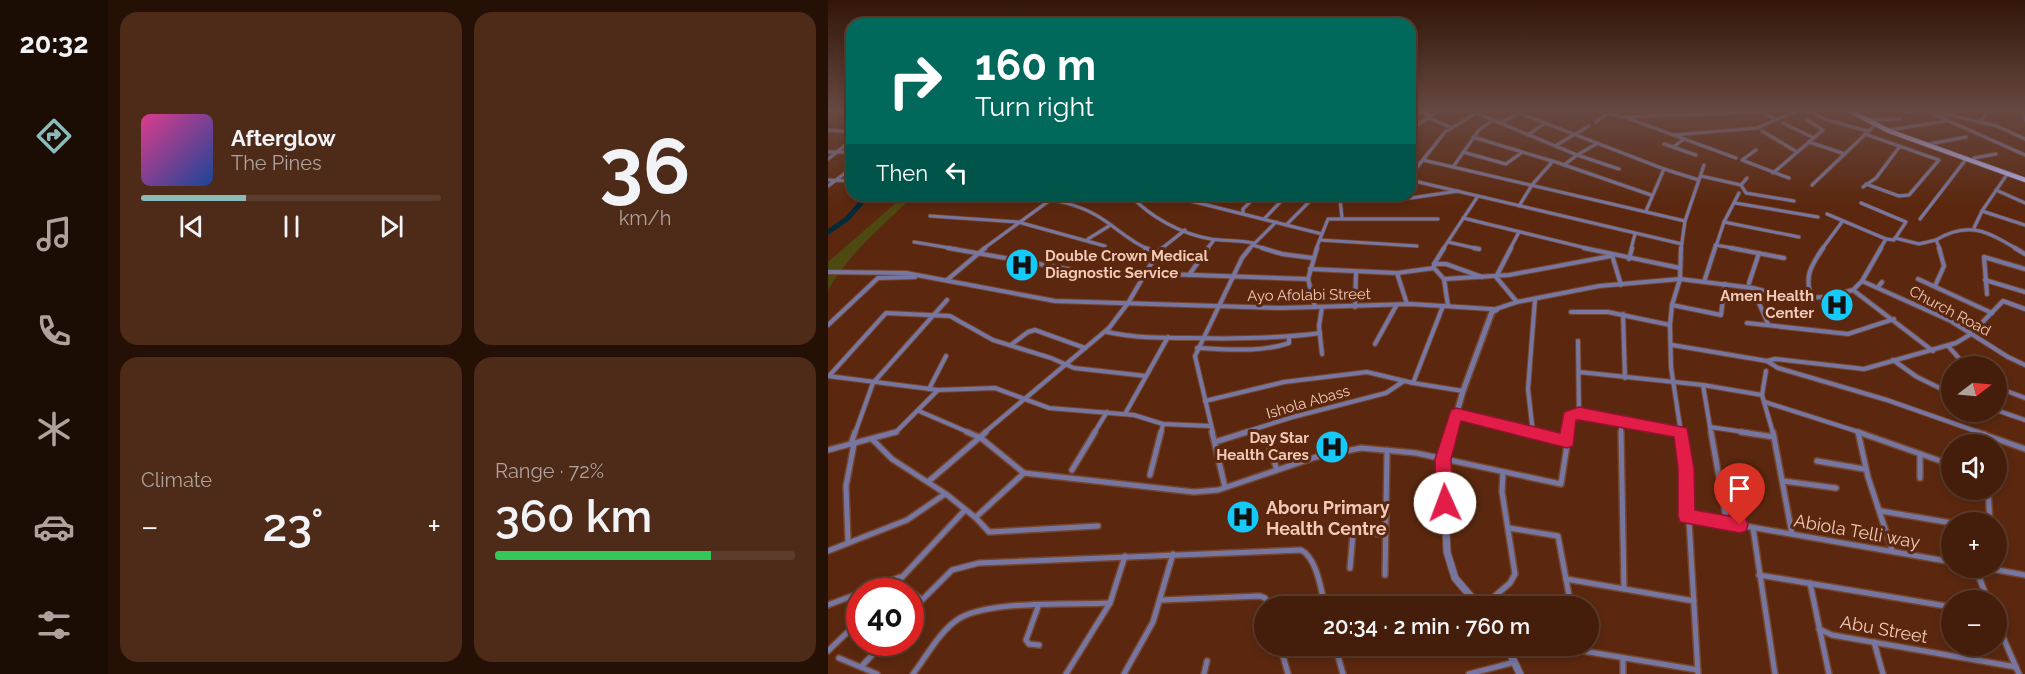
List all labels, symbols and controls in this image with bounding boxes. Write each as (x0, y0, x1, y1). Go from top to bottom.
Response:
text: 20:32 (20, 28, 88, 59)
text: 160 m (975, 41, 1096, 90)
icon: right (876, 42, 954, 120)
text: Turn right (975, 91, 1094, 122)
icon: directions (33, 115, 75, 157)
text: 36 (600, 121, 690, 212)
text: Afterglow (231, 125, 336, 151)
text: The Pines (231, 151, 322, 175)
icon: left (940, 156, 973, 189)
text: Then (876, 160, 928, 186)
text: km/h (619, 206, 671, 230)
icon: previous (175, 210, 208, 243)
icon: pause (275, 210, 308, 243)
icon: next (375, 210, 408, 243)
icon: music (33, 213, 75, 255)
hospital icon: Double Crown Medical Diagnostic Service (1004, 247, 1040, 283)
place label: Double Crown Medical Diagnostic Service (1045, 247, 1208, 282)
street label: Church Road (1906, 282, 1994, 340)
street label: Ayo Afolabi Street (1247, 285, 1371, 305)
place label: Amen Health Center (1720, 287, 1814, 322)
hospital icon: Amen Health Center (1819, 287, 1855, 323)
icon: phone (33, 310, 75, 352)
north arrow (1941, 356, 2007, 422)
map controls (1941, 356, 2007, 656)
street label: Ishola Abass (1264, 381, 1352, 423)
icon: climate (33, 408, 75, 450)
place label: Day Star Health Cares (1216, 429, 1309, 464)
hospital icon: Day Star Health Cares (1314, 429, 1350, 465)
button: sound (1941, 434, 2007, 500)
text: Range · 72% (495, 459, 604, 483)
pin (1714, 463, 1765, 525)
text: Climate (141, 468, 212, 492)
position arrow (1413, 471, 1477, 535)
icon: arrive (1723, 472, 1756, 505)
text: 360 km (495, 490, 652, 543)
place label: Aboru Primary Health Centre (1266, 497, 1390, 539)
text: 23° (263, 499, 324, 552)
hospital icon: Aboru Primary Health Centre (1225, 499, 1261, 535)
icon: car (33, 506, 75, 548)
text: − (141, 507, 159, 546)
text: + (427, 507, 441, 546)
street label: Abiola Telli way (1792, 510, 1922, 552)
button: + (1941, 512, 2007, 578)
speed limit sign: 40 (846, 578, 924, 656)
button: − (1941, 590, 2007, 656)
icon: filters (33, 604, 75, 646)
street label: Abu Street (1839, 611, 1929, 647)
text: 20:34 · 2 min · 760 m (1323, 613, 1530, 639)

